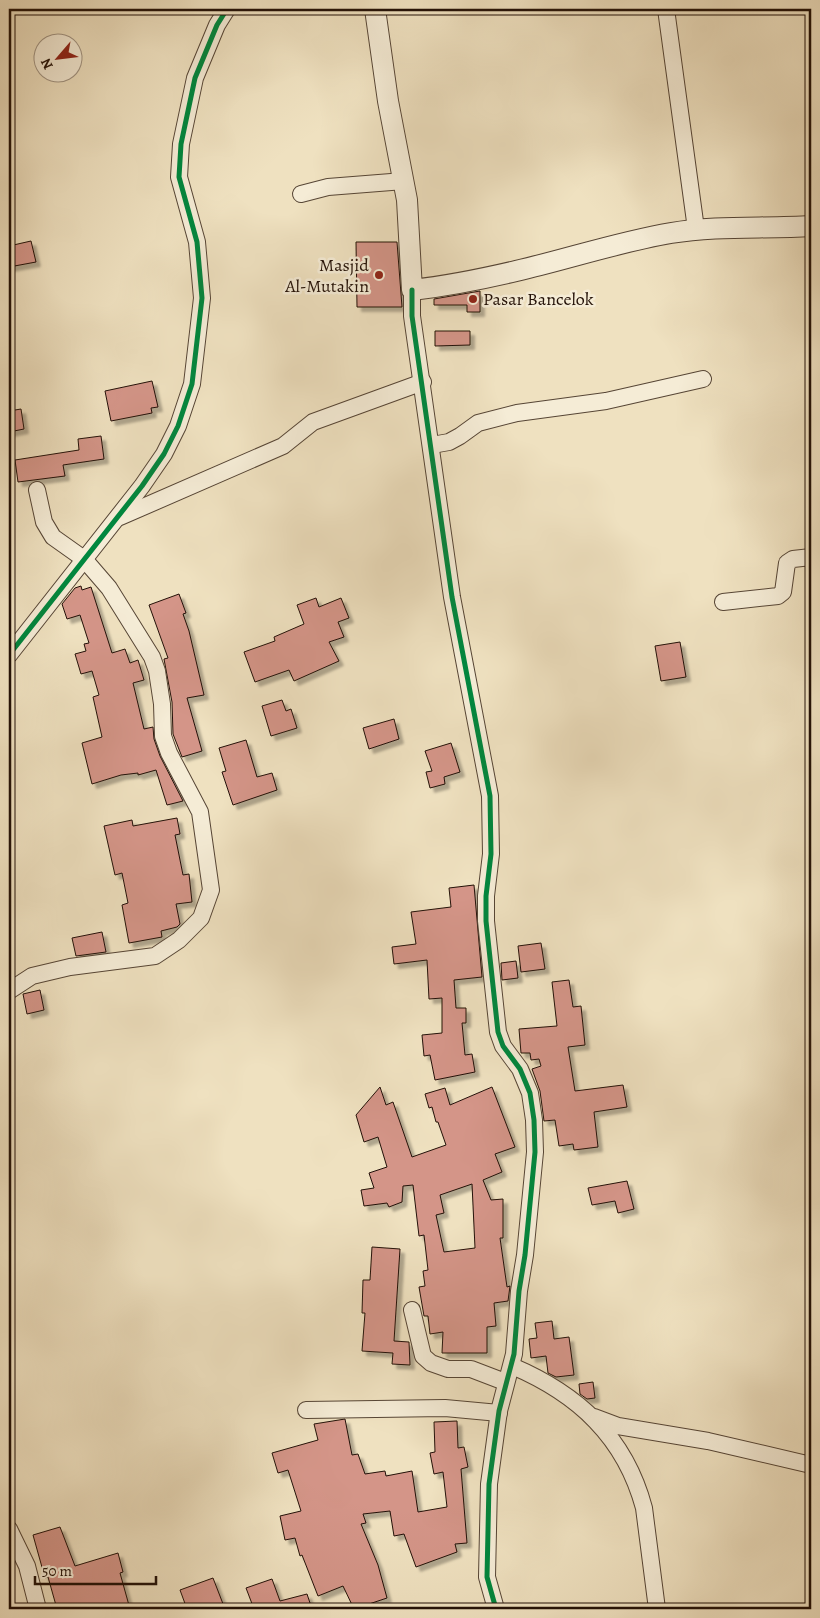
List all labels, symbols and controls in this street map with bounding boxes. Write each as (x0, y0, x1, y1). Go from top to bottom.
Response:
north arrow (32, 32, 82, 82)
text: N (36, 55, 58, 73)
place label: Masjid Al-Mutakin (284, 253, 369, 298)
marker: Masjid Al-Mutakin (373, 269, 385, 281)
place label: Pasar Bancelok (483, 287, 594, 311)
marker: Pasar Bancelok (467, 293, 479, 305)
scale bar (35, 1553, 156, 1585)
text: 50 m (42, 1561, 72, 1581)

